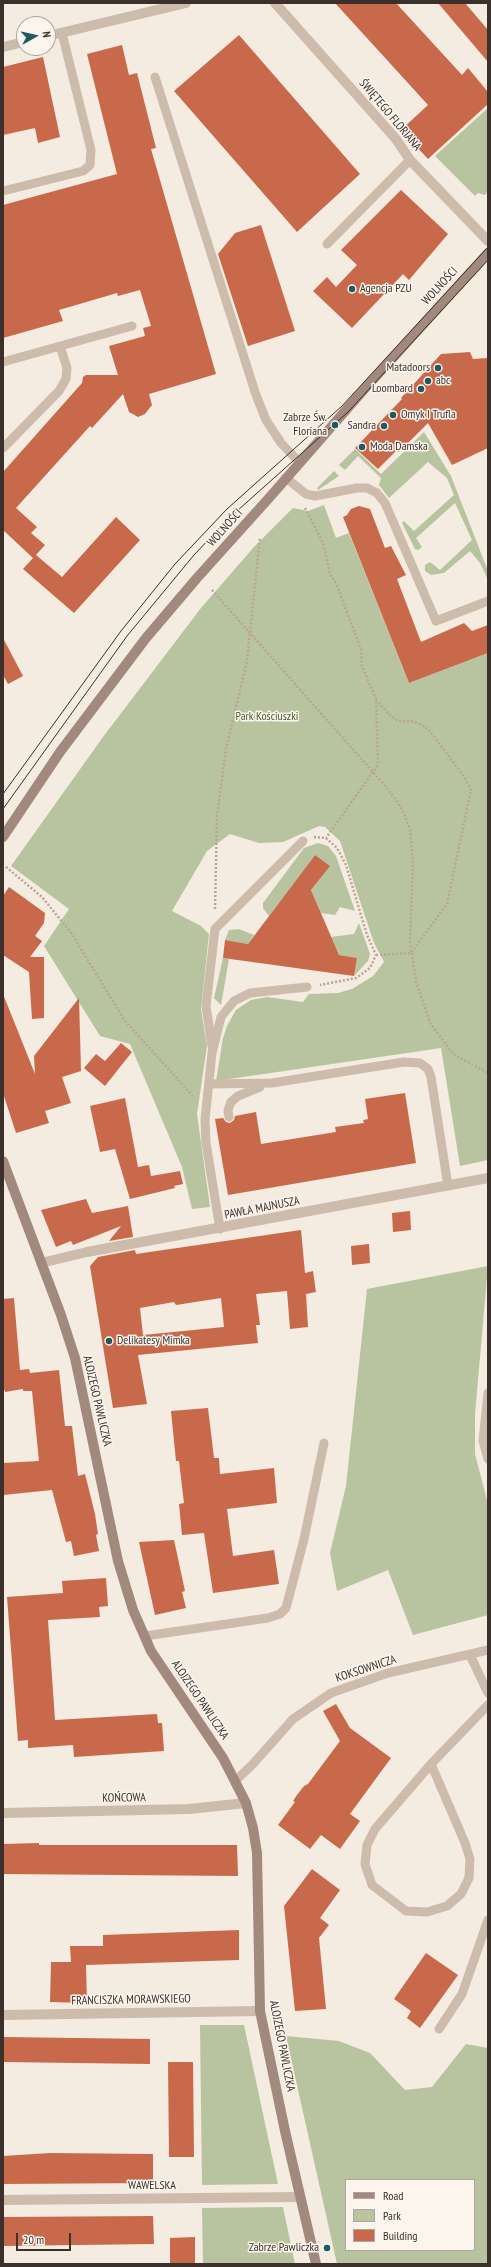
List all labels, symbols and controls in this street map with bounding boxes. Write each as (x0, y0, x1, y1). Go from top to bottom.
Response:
north arrow (16, 16, 56, 56)
text: N (40, 31, 54, 38)
street label: ŚWIĘTEGO FLORIANA (356, 76, 424, 154)
street label: WOLNOŚCI (419, 264, 461, 308)
place label: Agencja PZU (360, 282, 412, 296)
marker: Agencja PZU (347, 284, 357, 294)
place label: Matadoors (387, 361, 430, 375)
marker: Matadoors (433, 363, 443, 373)
place label: abc (436, 374, 450, 388)
marker: abc (423, 376, 433, 386)
place label: Loombard (372, 382, 413, 396)
marker: Loombard (416, 384, 426, 394)
place label: Omyk I Trufla (401, 408, 456, 422)
marker: Omyk I Trufla (388, 410, 398, 420)
place label: Zabrze Św. Floriana (283, 411, 327, 439)
place label: Sandra (348, 419, 376, 433)
marker: Zabrze Św. Floriana (330, 420, 340, 430)
marker: Sandra (379, 421, 389, 431)
place label: Moda Damska (370, 440, 428, 454)
marker: Moda Damska (357, 442, 367, 452)
street label: WOLNOŚCI (204, 506, 246, 550)
park label: Park Kościuszki (236, 710, 298, 724)
street label: PAWŁA MAJNUSZA (223, 1194, 301, 1222)
place label: Delikatesy Mimka (117, 1334, 190, 1348)
marker: Delikatesy Mimka (104, 1336, 114, 1346)
street label: ALOJZEGO PAWLICZKA (80, 1354, 114, 1448)
street label: KOKSOWNICZA (334, 1652, 398, 1686)
street label: ALOJZEGO PAWLICZKA (168, 1658, 232, 1742)
street label: KOŃCOWA (102, 1790, 146, 1806)
street label: FRANCISZKA MORAWSKIEGO (71, 1992, 191, 2008)
street label: ALOJZEGO PAWLICZKA (266, 1999, 298, 2093)
street label: WAWELSKA (128, 2179, 176, 2193)
legend (345, 2179, 475, 2251)
text: Road (383, 2188, 403, 2203)
text: Park (383, 2208, 401, 2223)
scale bar (18, 2225, 73, 2251)
text: Building (383, 2228, 418, 2243)
text: 20 m (23, 2232, 44, 2247)
place label: Zabrze Pawliczka (249, 2241, 319, 2255)
marker: Zabrze Pawliczka (322, 2243, 332, 2253)

